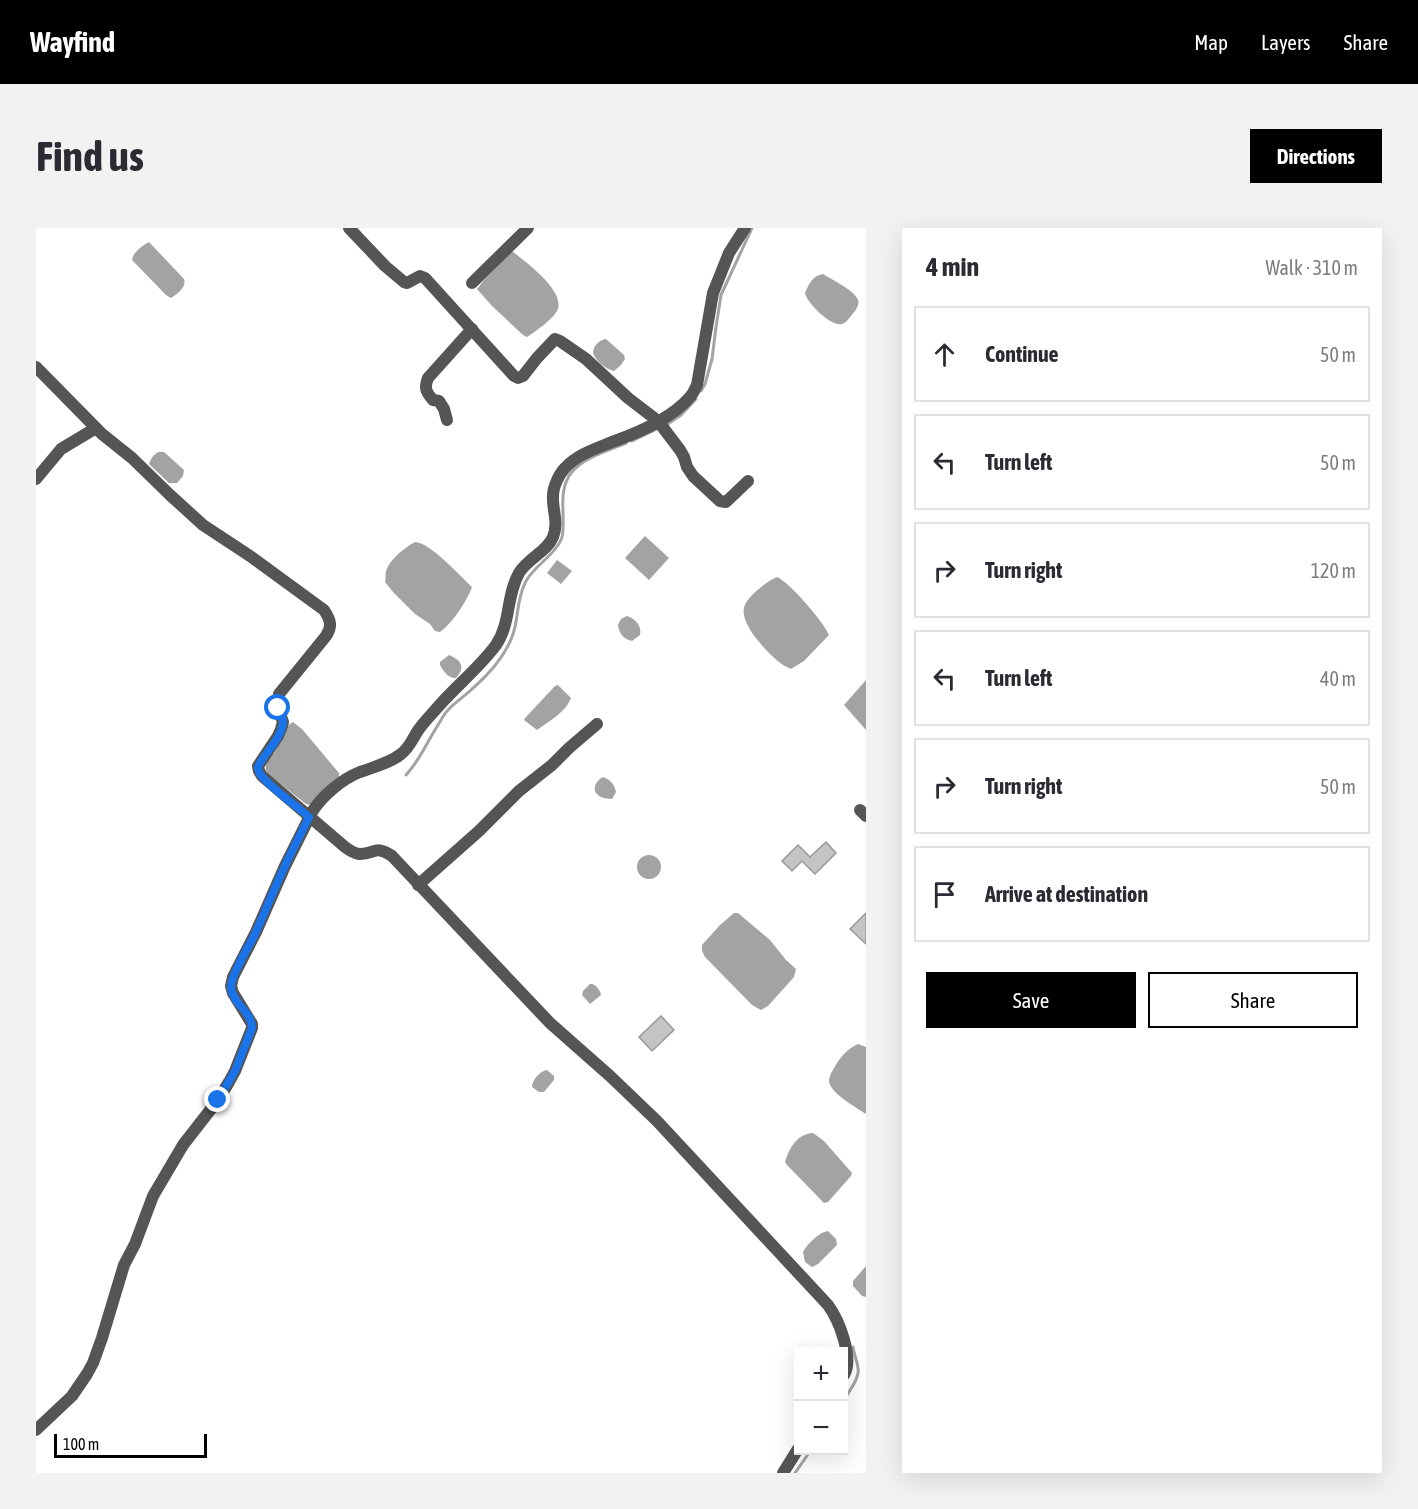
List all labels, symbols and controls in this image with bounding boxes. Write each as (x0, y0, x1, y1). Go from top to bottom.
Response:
text: Wayfind (30, 26, 115, 58)
text: Map (1194, 30, 1228, 54)
text: Layers (1261, 30, 1311, 54)
text: Share (1344, 30, 1388, 54)
button: Directions (1250, 129, 1382, 183)
text: Find us (36, 132, 144, 180)
text: 4 min (926, 252, 979, 282)
text: Walk · 310 m (1266, 256, 1358, 279)
icon: ahead (928, 338, 961, 371)
text: Continue (985, 341, 1059, 367)
text: 50 m (1320, 343, 1356, 366)
icon: left (928, 446, 961, 479)
text: Turn left (985, 449, 1052, 475)
text: 50 m (1320, 451, 1356, 474)
icon: right (928, 554, 961, 587)
text: Turn right (985, 557, 1062, 583)
text: 120 m (1311, 559, 1356, 582)
icon: left (928, 662, 961, 695)
text: Turn left (985, 665, 1052, 691)
text: 40 m (1320, 667, 1356, 690)
route start (264, 694, 290, 720)
icon: right (928, 770, 961, 803)
text: Turn right (985, 773, 1062, 799)
text: 50 m (1320, 775, 1356, 798)
icon: arrive (928, 878, 961, 911)
text: Arrive at destination (985, 881, 1148, 907)
button: Save (926, 972, 1136, 1028)
button: Share (1148, 972, 1358, 1028)
route end (204, 1086, 230, 1112)
map controls (794, 1347, 848, 1455)
button: + (794, 1347, 848, 1401)
button: − (794, 1401, 848, 1455)
scale bar (54, 1431, 207, 1458)
text: 100 m (63, 1435, 99, 1453)

